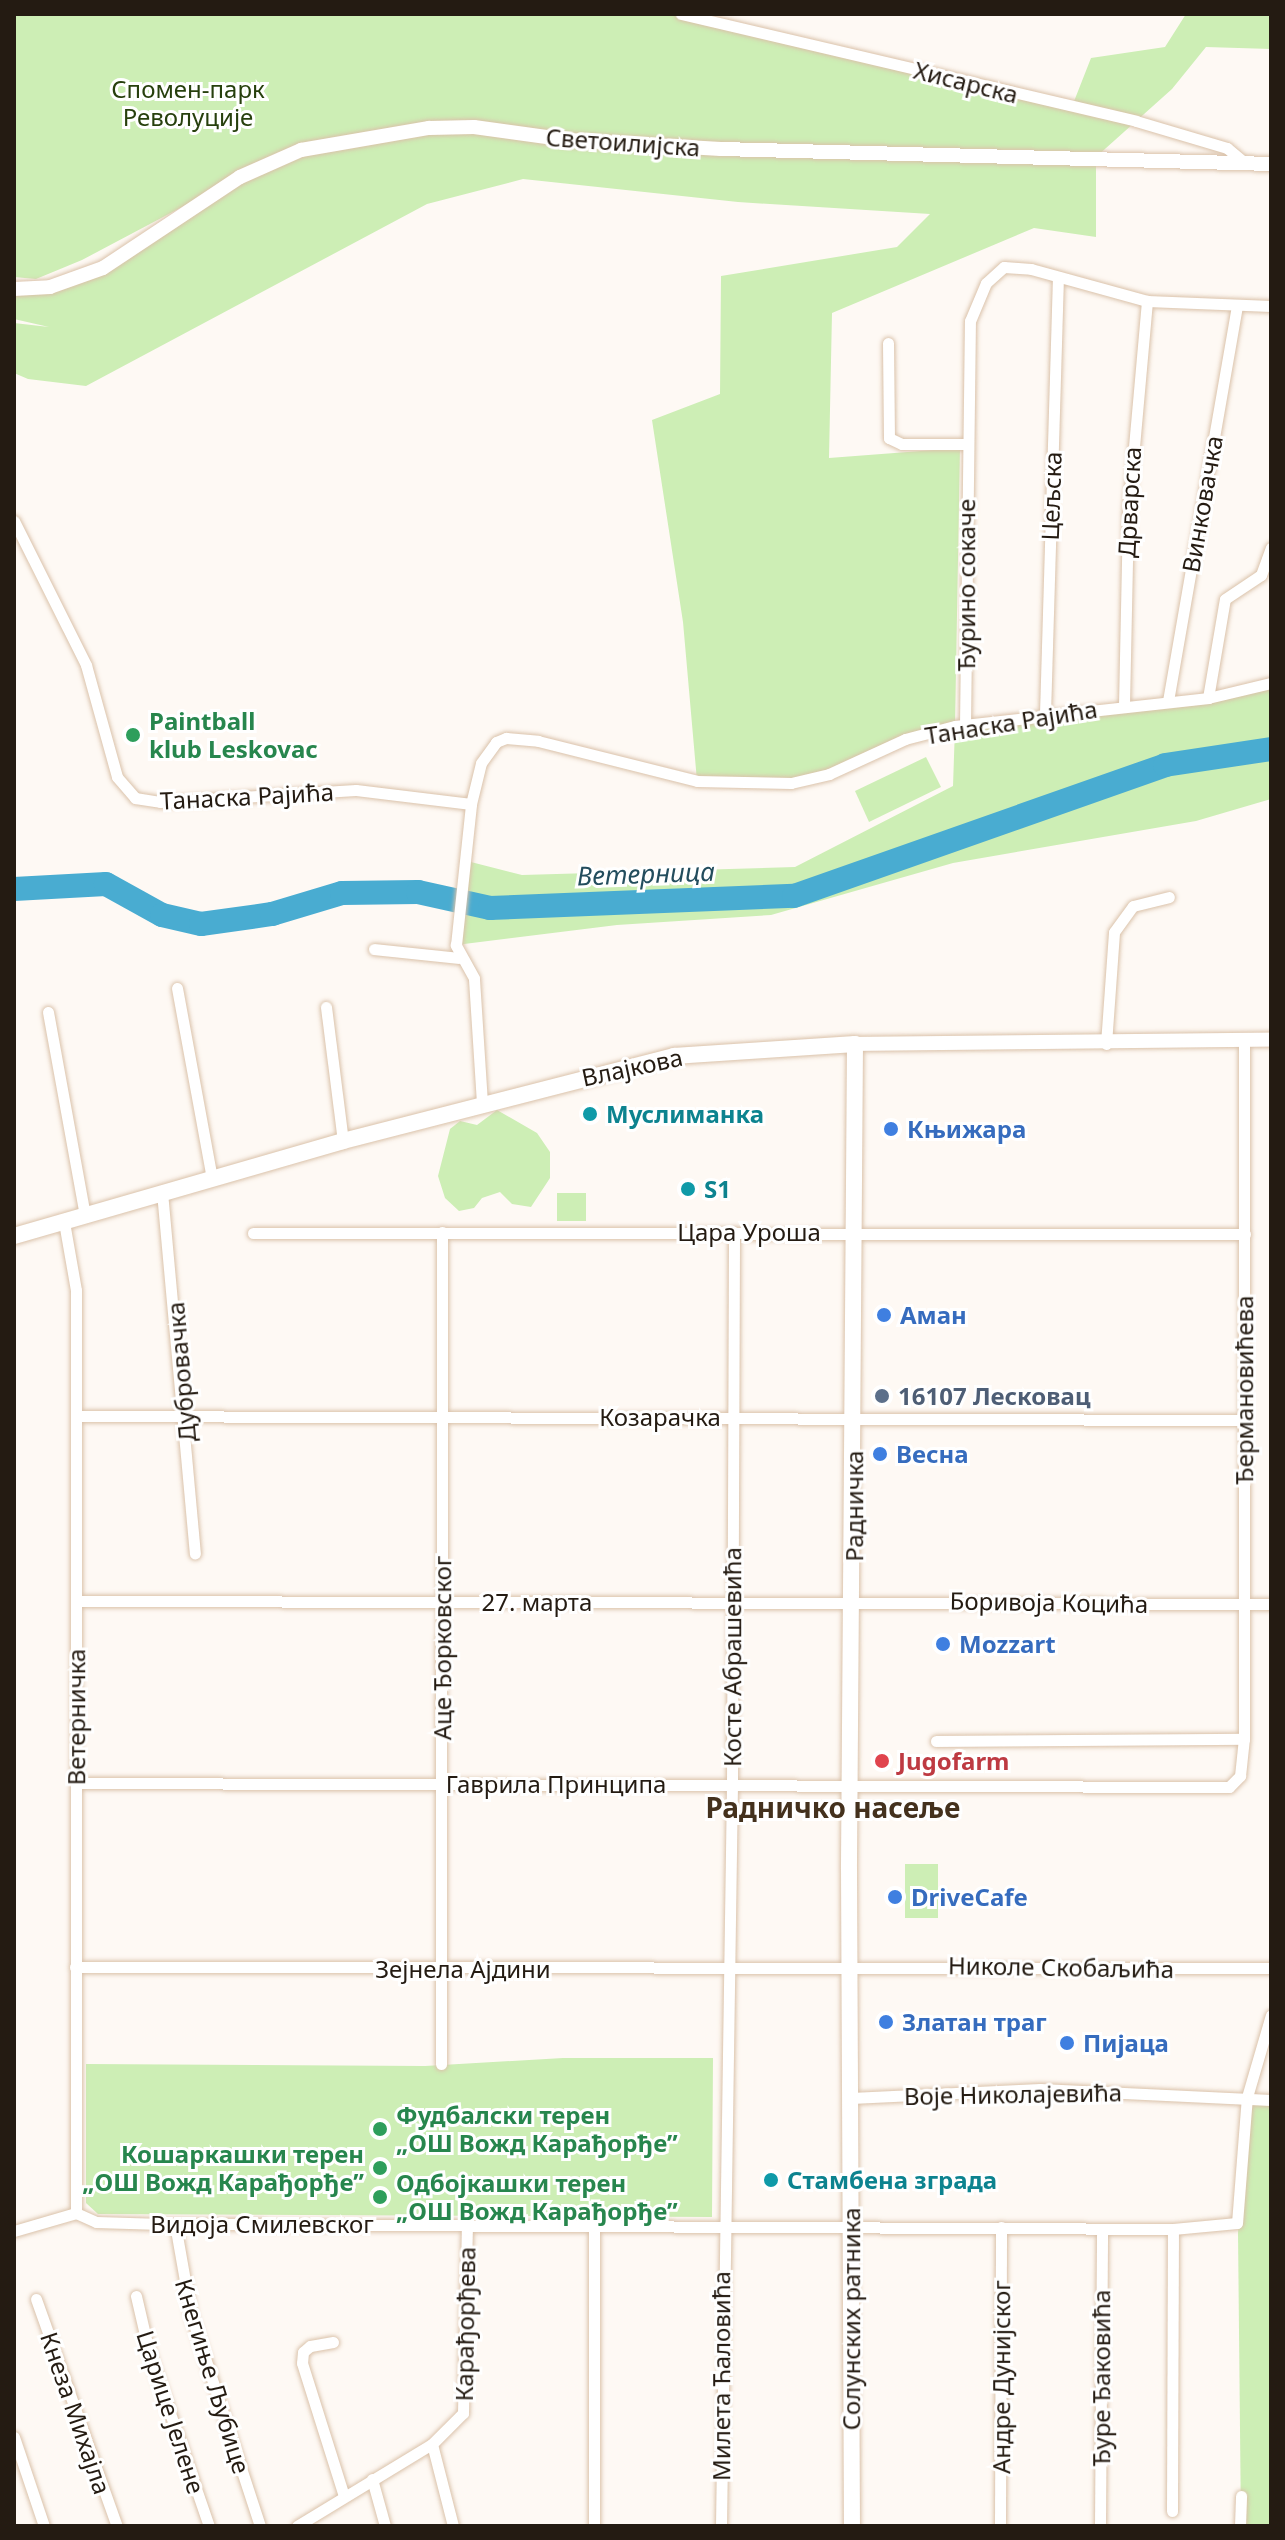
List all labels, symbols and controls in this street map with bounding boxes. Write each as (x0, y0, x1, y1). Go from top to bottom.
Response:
street label: Хисарска (911, 55, 1021, 109)
park label: Спомен-парк Револуције (111, 75, 265, 131)
street label: Светоилијска (545, 122, 701, 162)
street label: Винковачка (1176, 433, 1228, 575)
street label: Дрварска (1112, 446, 1146, 558)
street label: Цељска (1035, 451, 1067, 541)
street label: Ђурино сокаче (952, 499, 980, 671)
street label: Танаска Рајића (923, 694, 1099, 750)
place label: Paintball klub Leskovac (149, 707, 318, 763)
marker: Paintball klub Leskovac (124, 726, 142, 744)
street label: Танаска Рајића (159, 777, 335, 815)
water label: Ветерница (576, 856, 716, 892)
street label: Влајкова (579, 1042, 685, 1092)
place label: Муслиманка (606, 1100, 764, 1128)
marker: Муслиманка (581, 1105, 599, 1123)
place label: Књижара (907, 1115, 1026, 1143)
marker: Књижара (882, 1120, 900, 1138)
place label: S1 (704, 1175, 731, 1203)
marker: S1 (679, 1180, 697, 1198)
street label: Цара Уроша (677, 1218, 821, 1246)
street label: Ђермановићева (1230, 1295, 1258, 1485)
street label: Дубровачка (161, 1301, 201, 1443)
place label: Аман (900, 1301, 967, 1329)
marker: Аман (875, 1306, 893, 1324)
place label: 16107 Лесковац (898, 1382, 1090, 1410)
marker: 16107 Лесковац (873, 1387, 891, 1405)
street label: Козарачка (599, 1403, 721, 1431)
place label: Весна (896, 1440, 969, 1468)
marker: Весна (871, 1445, 889, 1463)
street label: Радничка (840, 1450, 868, 1562)
street label: Косте Абрашевића (718, 1547, 746, 1767)
street label: Аце Ђорковског (428, 1556, 456, 1740)
street label: Боривоја Коцића (949, 1586, 1149, 1618)
street label: 27. марта (482, 1588, 592, 1616)
place label: Mozzart (959, 1630, 1056, 1658)
marker: Mozzart (934, 1635, 952, 1653)
street label: Ветерничка (62, 1649, 90, 1785)
place label: Jugofarm (898, 1747, 1010, 1775)
marker: Jugofarm (873, 1752, 891, 1770)
street label: Гаврила Принципа (446, 1770, 666, 1798)
district label: Радничко насеље (706, 1790, 960, 1824)
place label: DriveCafe (911, 1883, 1028, 1911)
marker: DriveCafe (886, 1888, 904, 1906)
street label: Николе Скобаљића (948, 1951, 1174, 1983)
street label: Зејнела Ајдини (375, 1955, 551, 1983)
place label: Златан траг (902, 2008, 1047, 2036)
marker: Златан траг (877, 2013, 895, 2031)
place label: Пијаца (1083, 2029, 1169, 2057)
marker: Пијаца (1058, 2034, 1076, 2052)
street label: Воје Николајевића (904, 2078, 1122, 2110)
place label: Фудбалски терен „ОШ Вожд Карађорђе” (396, 2101, 678, 2157)
marker: Фудбалски терен „ОШ Вожд Карађорђе” (371, 2120, 389, 2138)
place label: Кошаркашки терен „ОШ Вожд Карађорђе” (82, 2140, 364, 2196)
marker: Кошаркашки терен „ОШ Вожд Карађорђе” (371, 2159, 389, 2177)
place label: Стамбена зграда (787, 2166, 997, 2194)
place label: Одбојкашки терен „ОШ Вожд Карађорђе” (396, 2169, 678, 2225)
marker: Стамбена зграда (762, 2171, 780, 2189)
marker: Одбојкашки терен „ОШ Вожд Карађорђе” (371, 2188, 389, 2206)
street label: Солунских ратника (837, 2208, 865, 2430)
street label: Видоја Смилевског (150, 2210, 374, 2238)
street label: Карађорђева (449, 2246, 481, 2402)
street label: Милета Ћаловића (707, 2271, 735, 2481)
street label: Кнегиње Љубице (170, 2275, 256, 2477)
street label: Андре Дунијског (987, 2280, 1015, 2474)
street label: Ђуре Ђаковића (1087, 2290, 1115, 2466)
street label: Царице Јелене (131, 2327, 211, 2497)
street label: Кнеза Михајла (35, 2328, 117, 2498)

